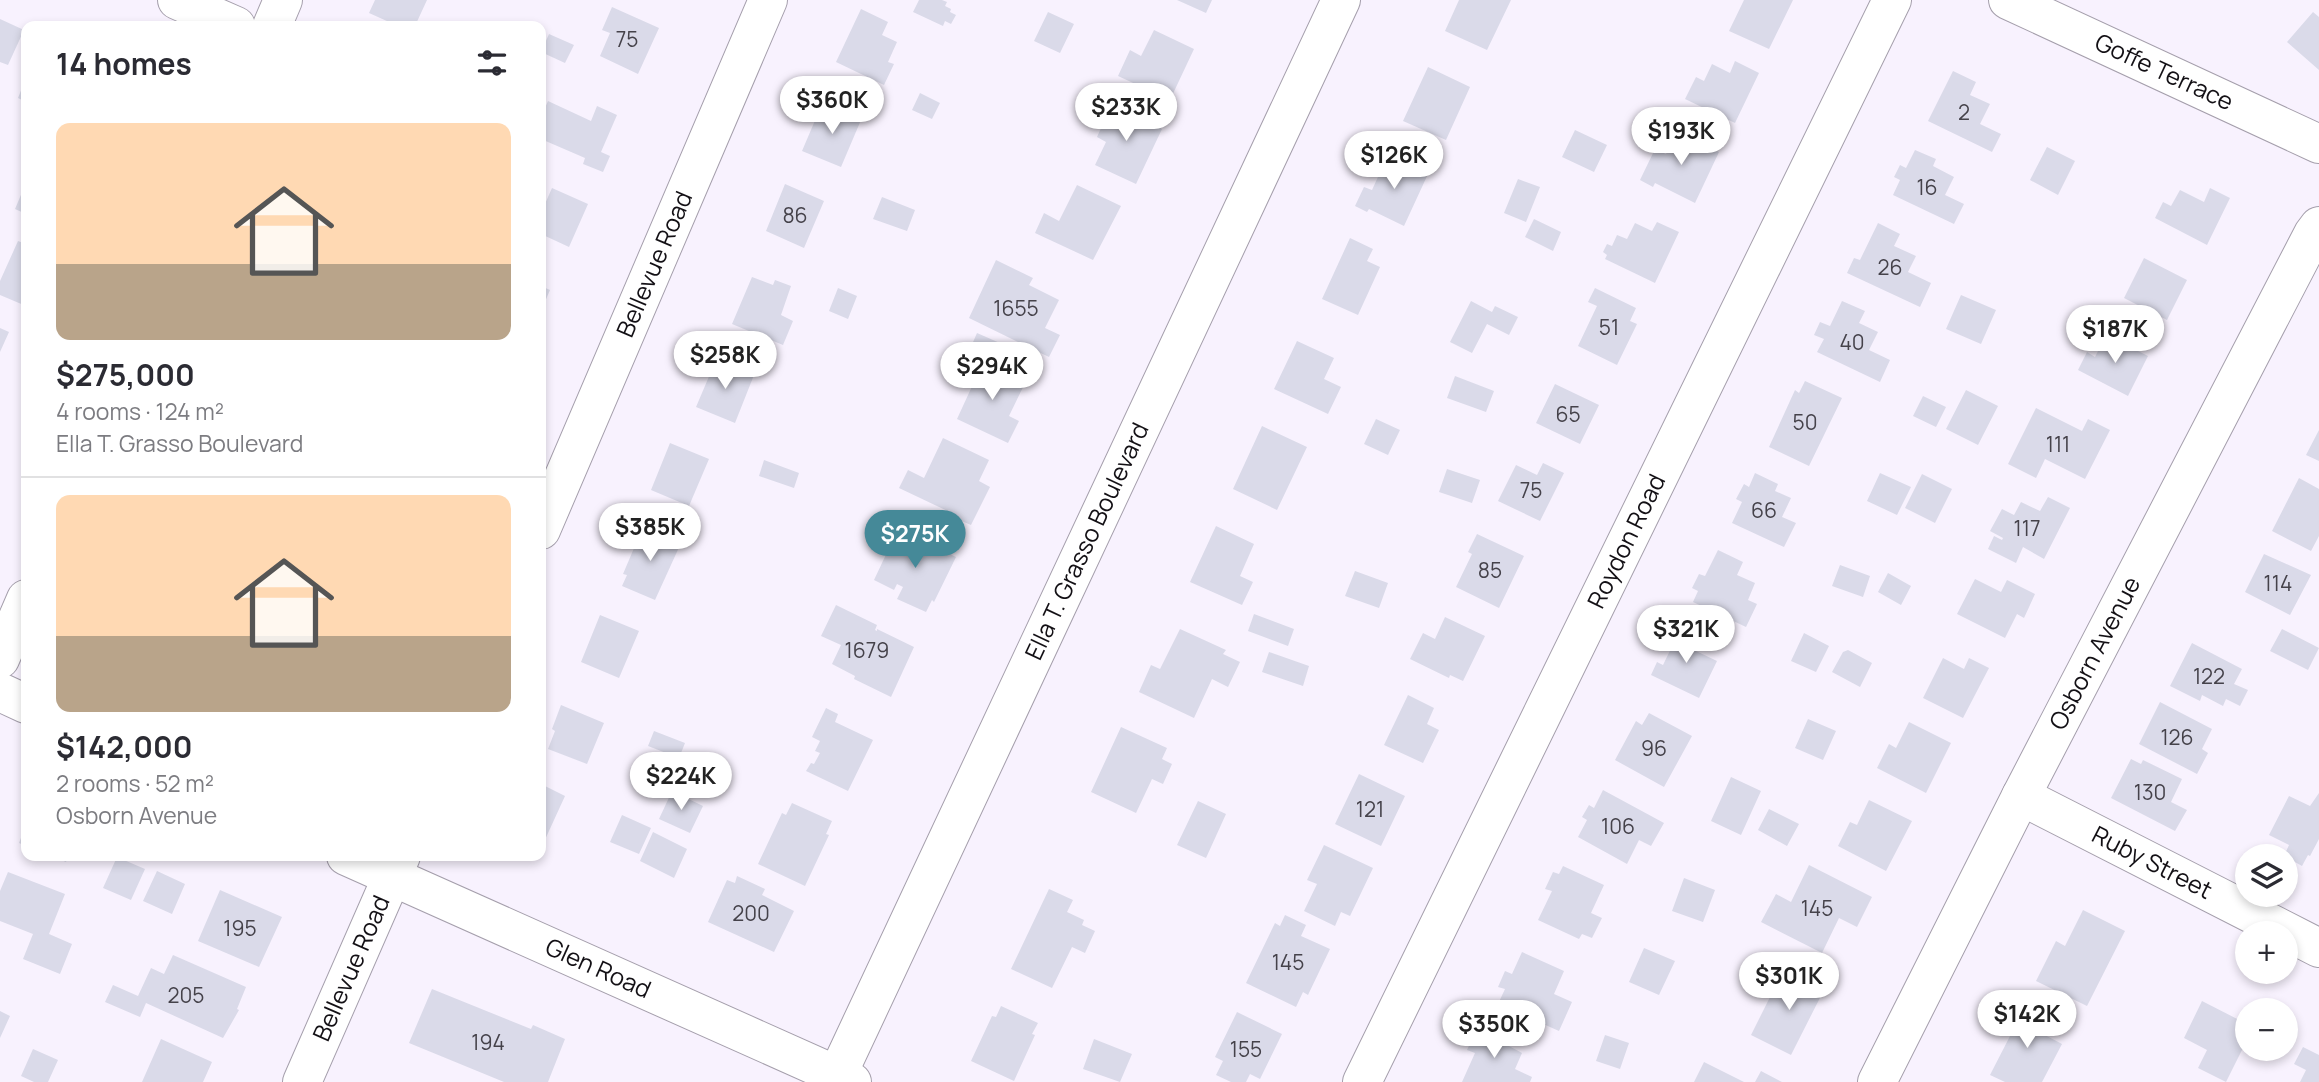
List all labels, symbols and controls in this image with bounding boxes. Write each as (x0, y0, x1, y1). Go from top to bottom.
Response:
house number: 75 (616, 25, 638, 53)
street label: Goffe Terrace (2090, 25, 2239, 117)
text: 14 homes (56, 43, 192, 84)
icon: filters (473, 44, 511, 82)
pin: $360K (783, 76, 881, 136)
text: $360K (796, 83, 868, 115)
pin: $233K (1077, 83, 1175, 143)
text: $233K (1091, 90, 1161, 122)
house number: 2 (1958, 98, 1970, 126)
pin: $193K (1632, 108, 1730, 167)
text: $193K (1647, 114, 1715, 146)
pin: $126K (1345, 132, 1443, 191)
text: $126K (1360, 138, 1428, 170)
icon: home (221, 168, 347, 294)
house number: 16 (1916, 173, 1938, 201)
street label: Bellevue Road (608, 186, 699, 342)
house number: 86 (782, 201, 808, 229)
house number: 26 (1877, 253, 1903, 281)
house number: 1655 (993, 294, 1039, 322)
pin: $187K (2066, 306, 2164, 365)
text: $187K (2082, 312, 2148, 344)
house number: 51 (1599, 313, 1619, 341)
house number: 40 (1839, 328, 1865, 356)
pin: $258K (676, 332, 774, 391)
text: $258K (690, 338, 760, 370)
pin: $294K (943, 342, 1041, 402)
text: $294K (956, 349, 1028, 381)
text: $275,000 (56, 354, 195, 395)
text: 4 rooms · 124 m² (56, 395, 224, 427)
house number: 65 (1555, 400, 1581, 428)
house number: 50 (1793, 408, 1817, 436)
street label: Ella T. Grasso Boulevard (1016, 417, 1156, 665)
text: Ella T. Grasso Boulevard (56, 427, 303, 459)
house number: 111 (2046, 430, 2070, 458)
street label: Roydon Road (1579, 468, 1672, 613)
house number: 75 (1520, 476, 1542, 504)
house number: 66 (1751, 496, 1777, 524)
pin: $385K (601, 504, 699, 563)
text: $385K (615, 510, 685, 542)
pin: $275K (866, 510, 964, 570)
house number: 117 (2014, 514, 2040, 542)
text: $275K (881, 517, 949, 549)
icon: home (221, 540, 347, 666)
house number: 85 (1478, 556, 1502, 584)
house number: 114 (2264, 569, 2292, 597)
street label: Osborn Avenue (2040, 570, 2147, 735)
pin: $321K (1637, 606, 1735, 665)
text: $321K (1653, 612, 1719, 644)
house number: 1679 (845, 636, 889, 664)
house number: 122 (2193, 662, 2225, 690)
house number: 126 (2160, 723, 2194, 751)
text: $142,000 (56, 726, 192, 767)
house number: 96 (1641, 734, 1667, 762)
pin: $224K (632, 752, 730, 812)
text: $224K (646, 759, 716, 791)
text: 2 rooms · 52 m² (56, 767, 214, 799)
house number: 130 (2134, 778, 2166, 806)
house number: 121 (1356, 795, 1384, 823)
text: Osborn Avenue (56, 799, 217, 831)
house number: 106 (1601, 812, 1635, 840)
street label: Ruby Street (2087, 817, 2218, 906)
map controls (2235, 844, 2298, 1061)
button: layers (2235, 844, 2298, 907)
street label: Bellevue Road (304, 890, 397, 1046)
house number: 145 (1801, 894, 1833, 922)
house number: 200 (732, 899, 770, 927)
house number: 195 (223, 914, 257, 942)
button: + (2235, 921, 2298, 984)
street label: Glen Road (541, 929, 657, 1005)
house number: 145 (1272, 948, 1304, 976)
pin: $301K (1740, 953, 1838, 1012)
text: $301K (1755, 959, 1823, 991)
house number: 205 (168, 981, 204, 1009)
pin: $142K (1978, 990, 2076, 1050)
text: $142K (1993, 997, 2061, 1029)
button: − (2235, 998, 2298, 1061)
pin: $350K (1445, 1000, 1543, 1060)
text: $350K (1458, 1007, 1530, 1039)
house number: 194 (471, 1028, 505, 1056)
house number: 155 (1230, 1035, 1262, 1063)

